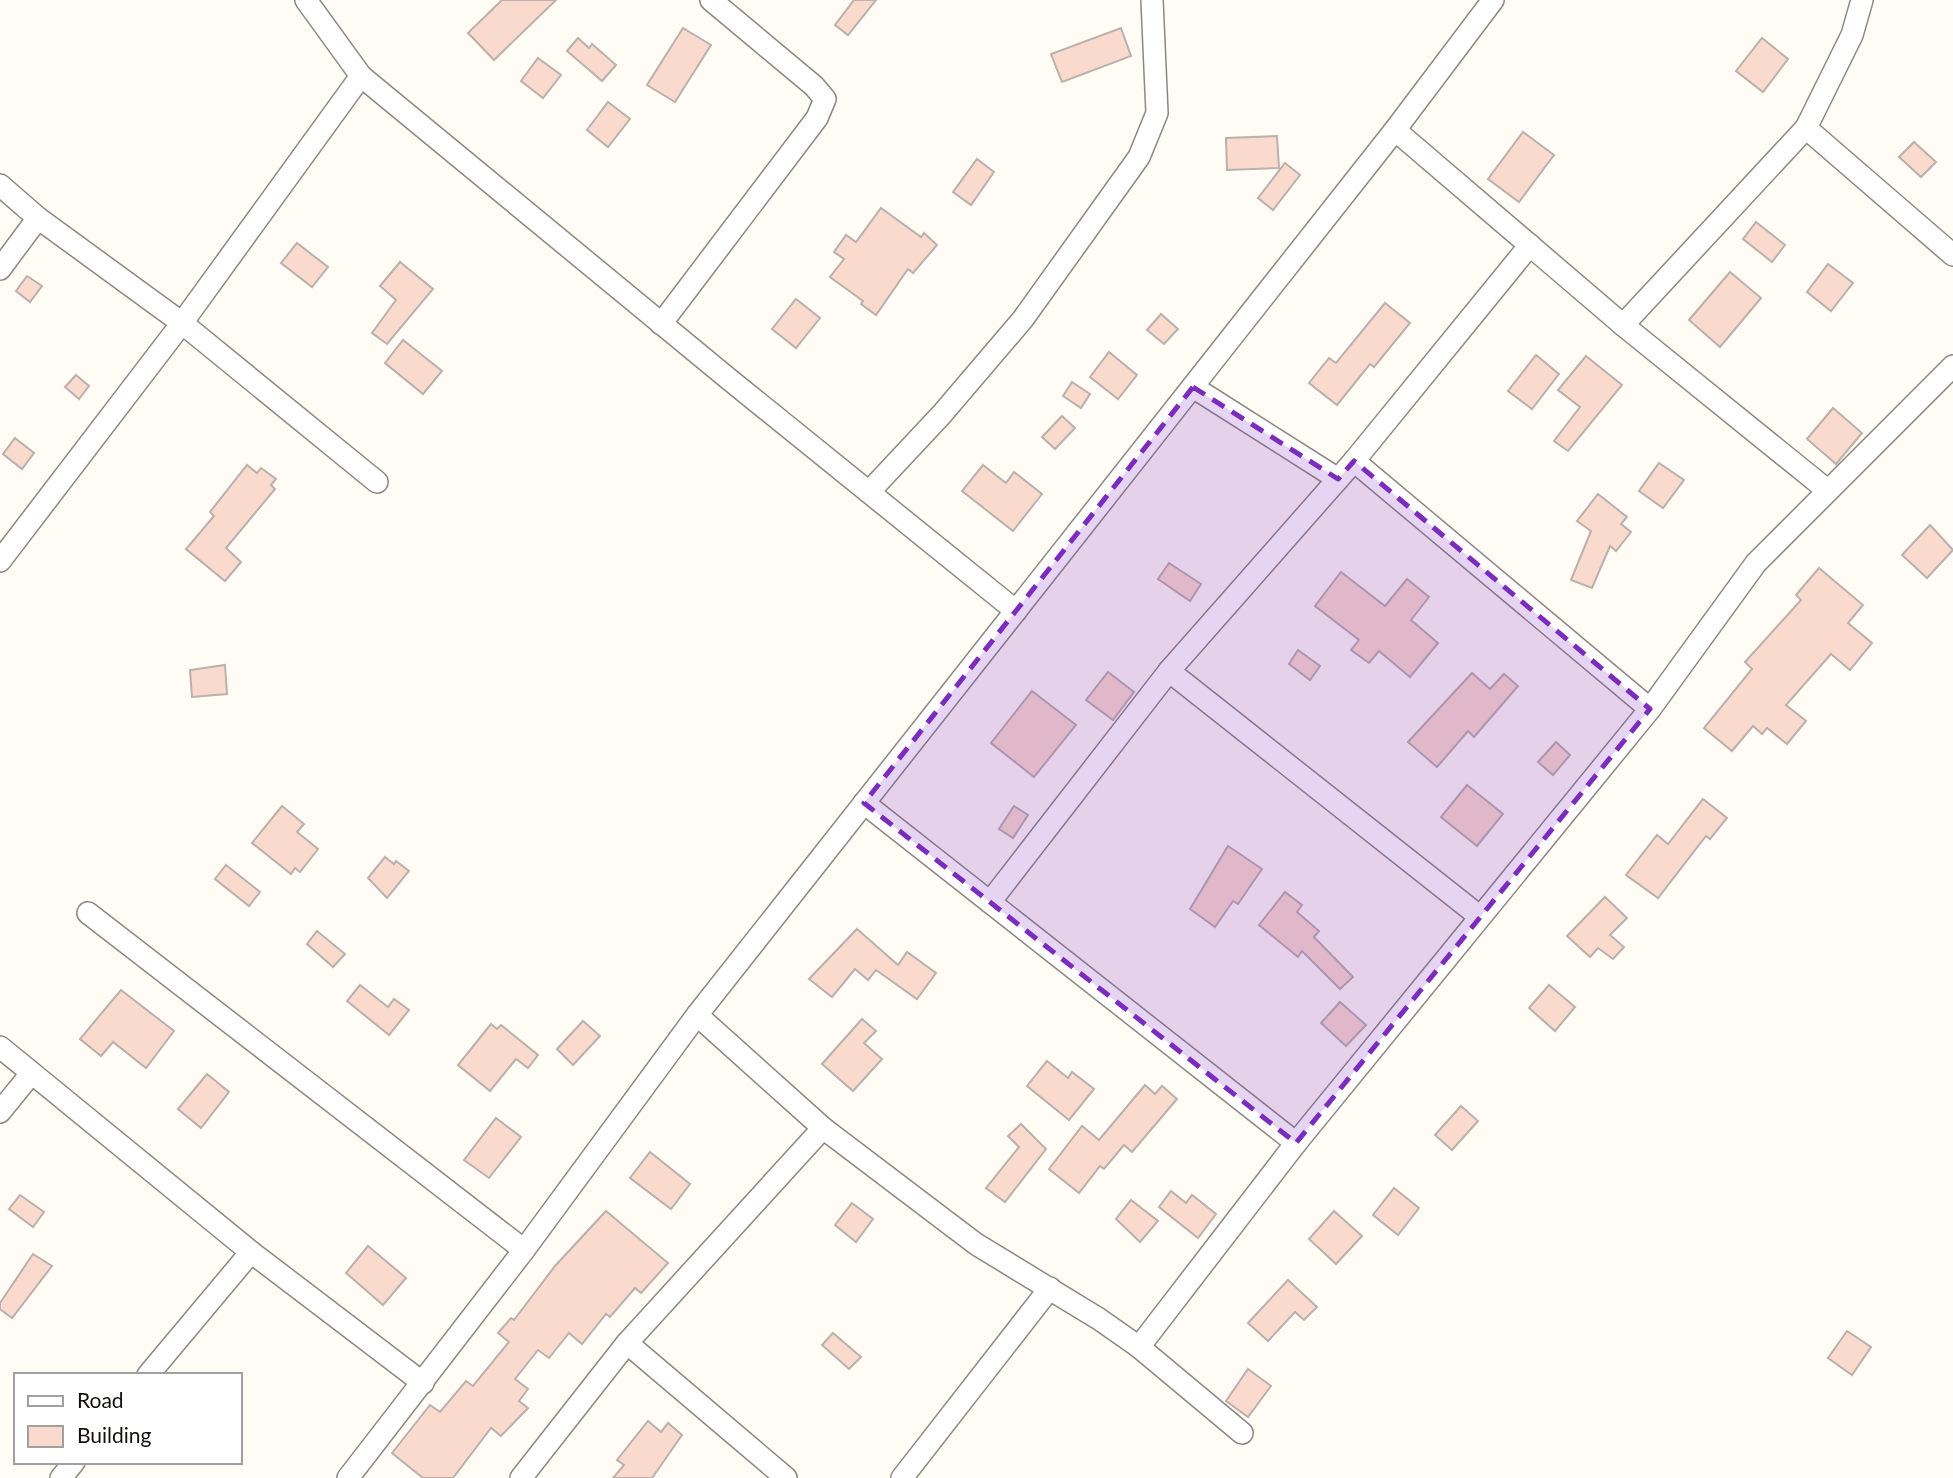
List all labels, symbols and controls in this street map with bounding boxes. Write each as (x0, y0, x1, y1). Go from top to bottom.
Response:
legend (14, 1373, 242, 1464)
text: Road (77, 1387, 124, 1412)
text: Building (77, 1422, 152, 1447)

